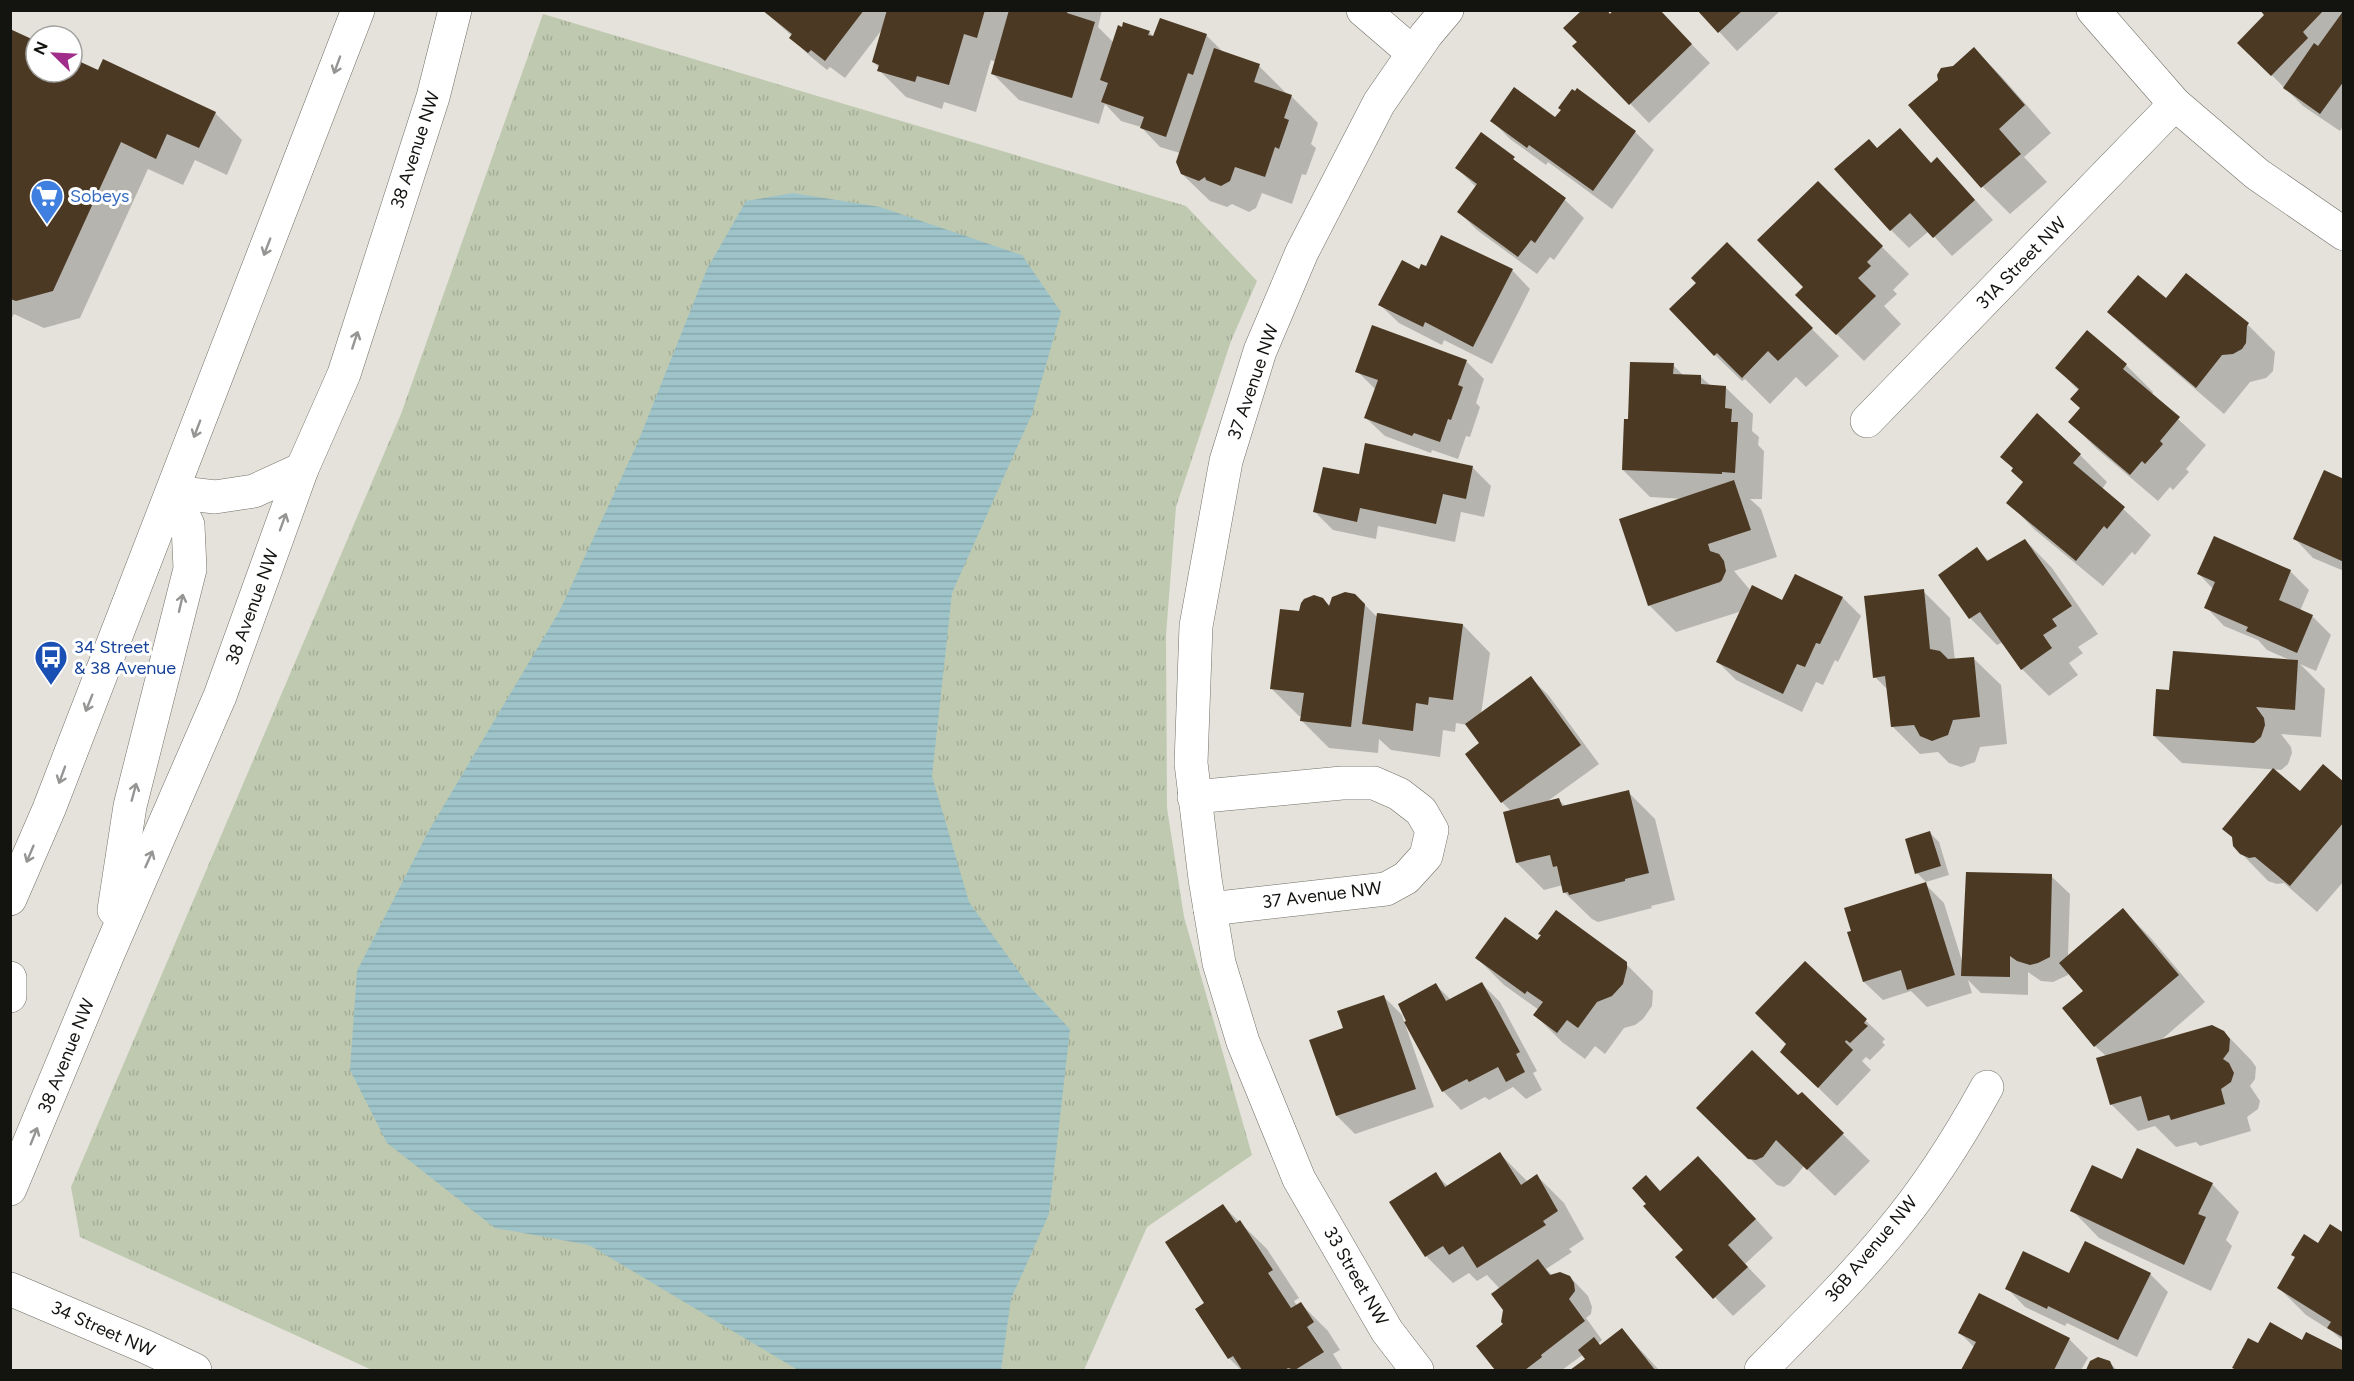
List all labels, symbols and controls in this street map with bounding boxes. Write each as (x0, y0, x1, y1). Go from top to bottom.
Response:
north arrow (24, 24, 84, 84)
text: N (30, 39, 52, 58)
one-way arrow (331, 56, 342, 74)
street label: 38 Avenue NW (386, 88, 445, 211)
supermarket icon: Sobeys (29, 178, 65, 225)
place label: Sobeys (70, 185, 129, 207)
street label: 31A Street NW (1971, 212, 2071, 314)
one-way arrow (261, 238, 272, 256)
street label: 37 Avenue NW (1223, 321, 1283, 443)
one-way arrow (350, 331, 361, 350)
one-way arrow (191, 419, 202, 438)
one-way arrow (279, 513, 290, 531)
street label: 38 Avenue NW (221, 545, 283, 668)
one-way arrow (176, 594, 188, 613)
place label: 34 Street & 38 Avenue (74, 636, 176, 679)
bus stop icon: 34 Street & 38 Avenue (33, 639, 69, 686)
one-way arrow (83, 693, 94, 712)
one-way arrow (55, 765, 66, 784)
one-way arrow (128, 783, 140, 802)
one-way arrow (24, 844, 35, 863)
one-way arrow (144, 850, 155, 868)
street label: 37 Avenue NW (1261, 877, 1384, 913)
street label: 38 Avenue NW (33, 995, 99, 1117)
one-way arrow (29, 1127, 40, 1145)
street label: 36B Avenue NW (1820, 1191, 1922, 1307)
street label: 33 Street NW (1319, 1223, 1393, 1330)
street label: 34 Street NW (48, 1296, 159, 1362)

